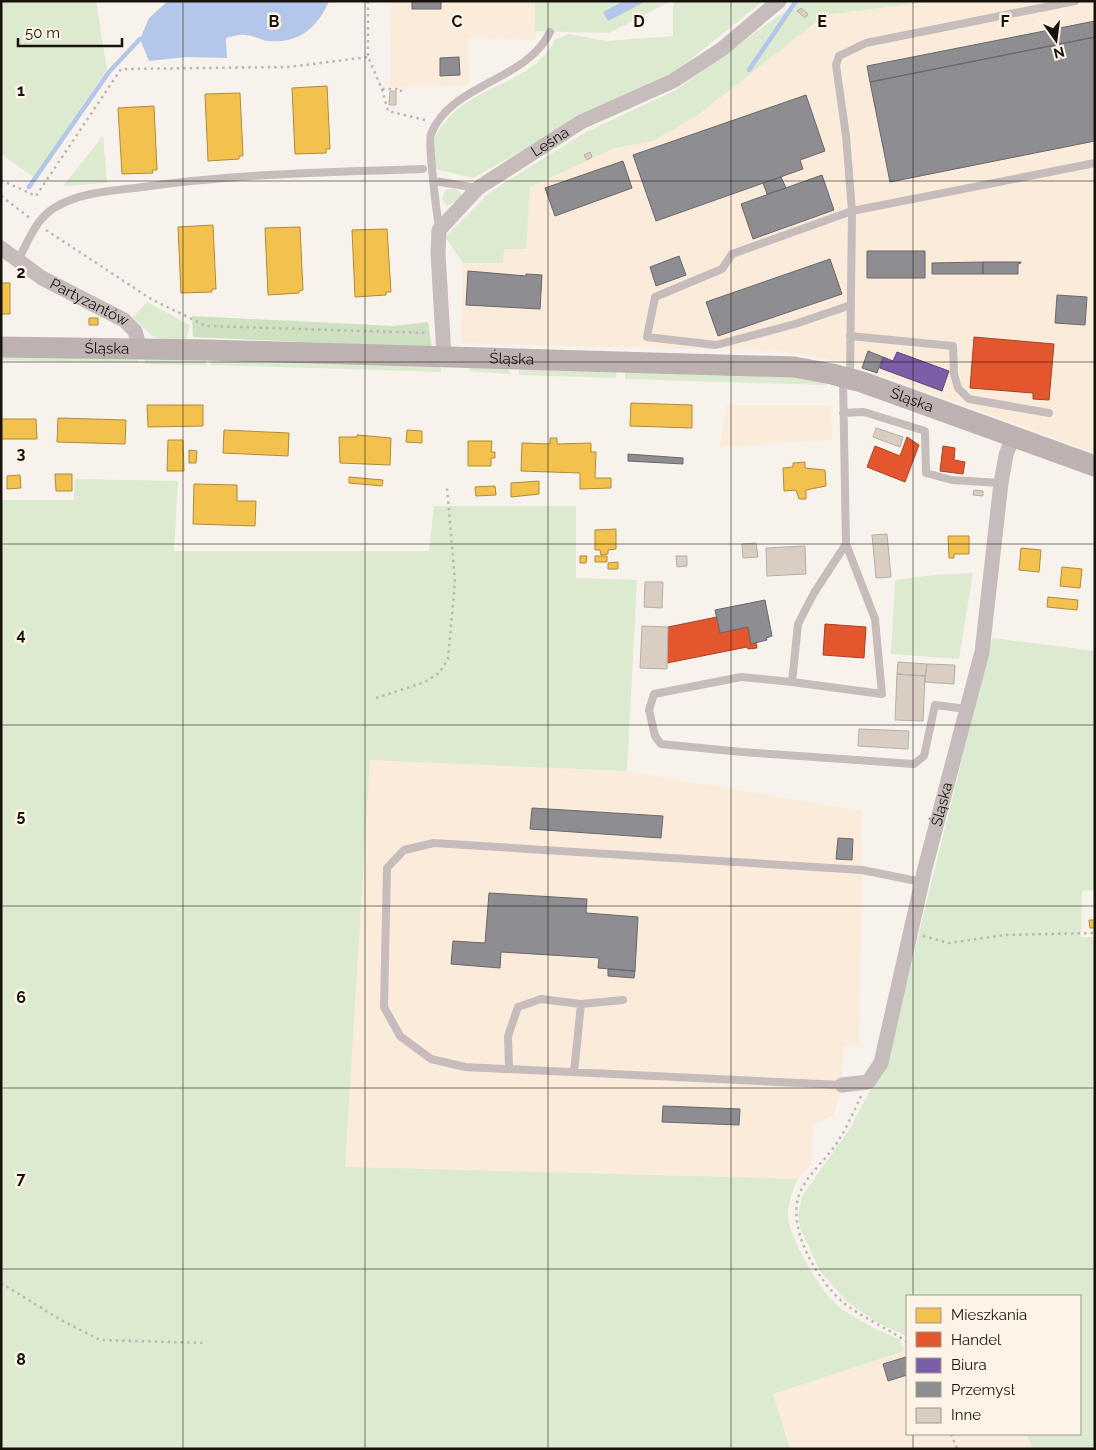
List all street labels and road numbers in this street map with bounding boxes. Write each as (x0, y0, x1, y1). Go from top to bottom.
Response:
street label: Leśna (528, 123, 572, 161)
street label: Partyzantów (47, 275, 132, 330)
street label: Śląska (84, 339, 129, 358)
street label: Śląska (489, 349, 534, 368)
street label: Śląska (888, 384, 936, 416)
street label: Śląska (927, 780, 956, 828)

